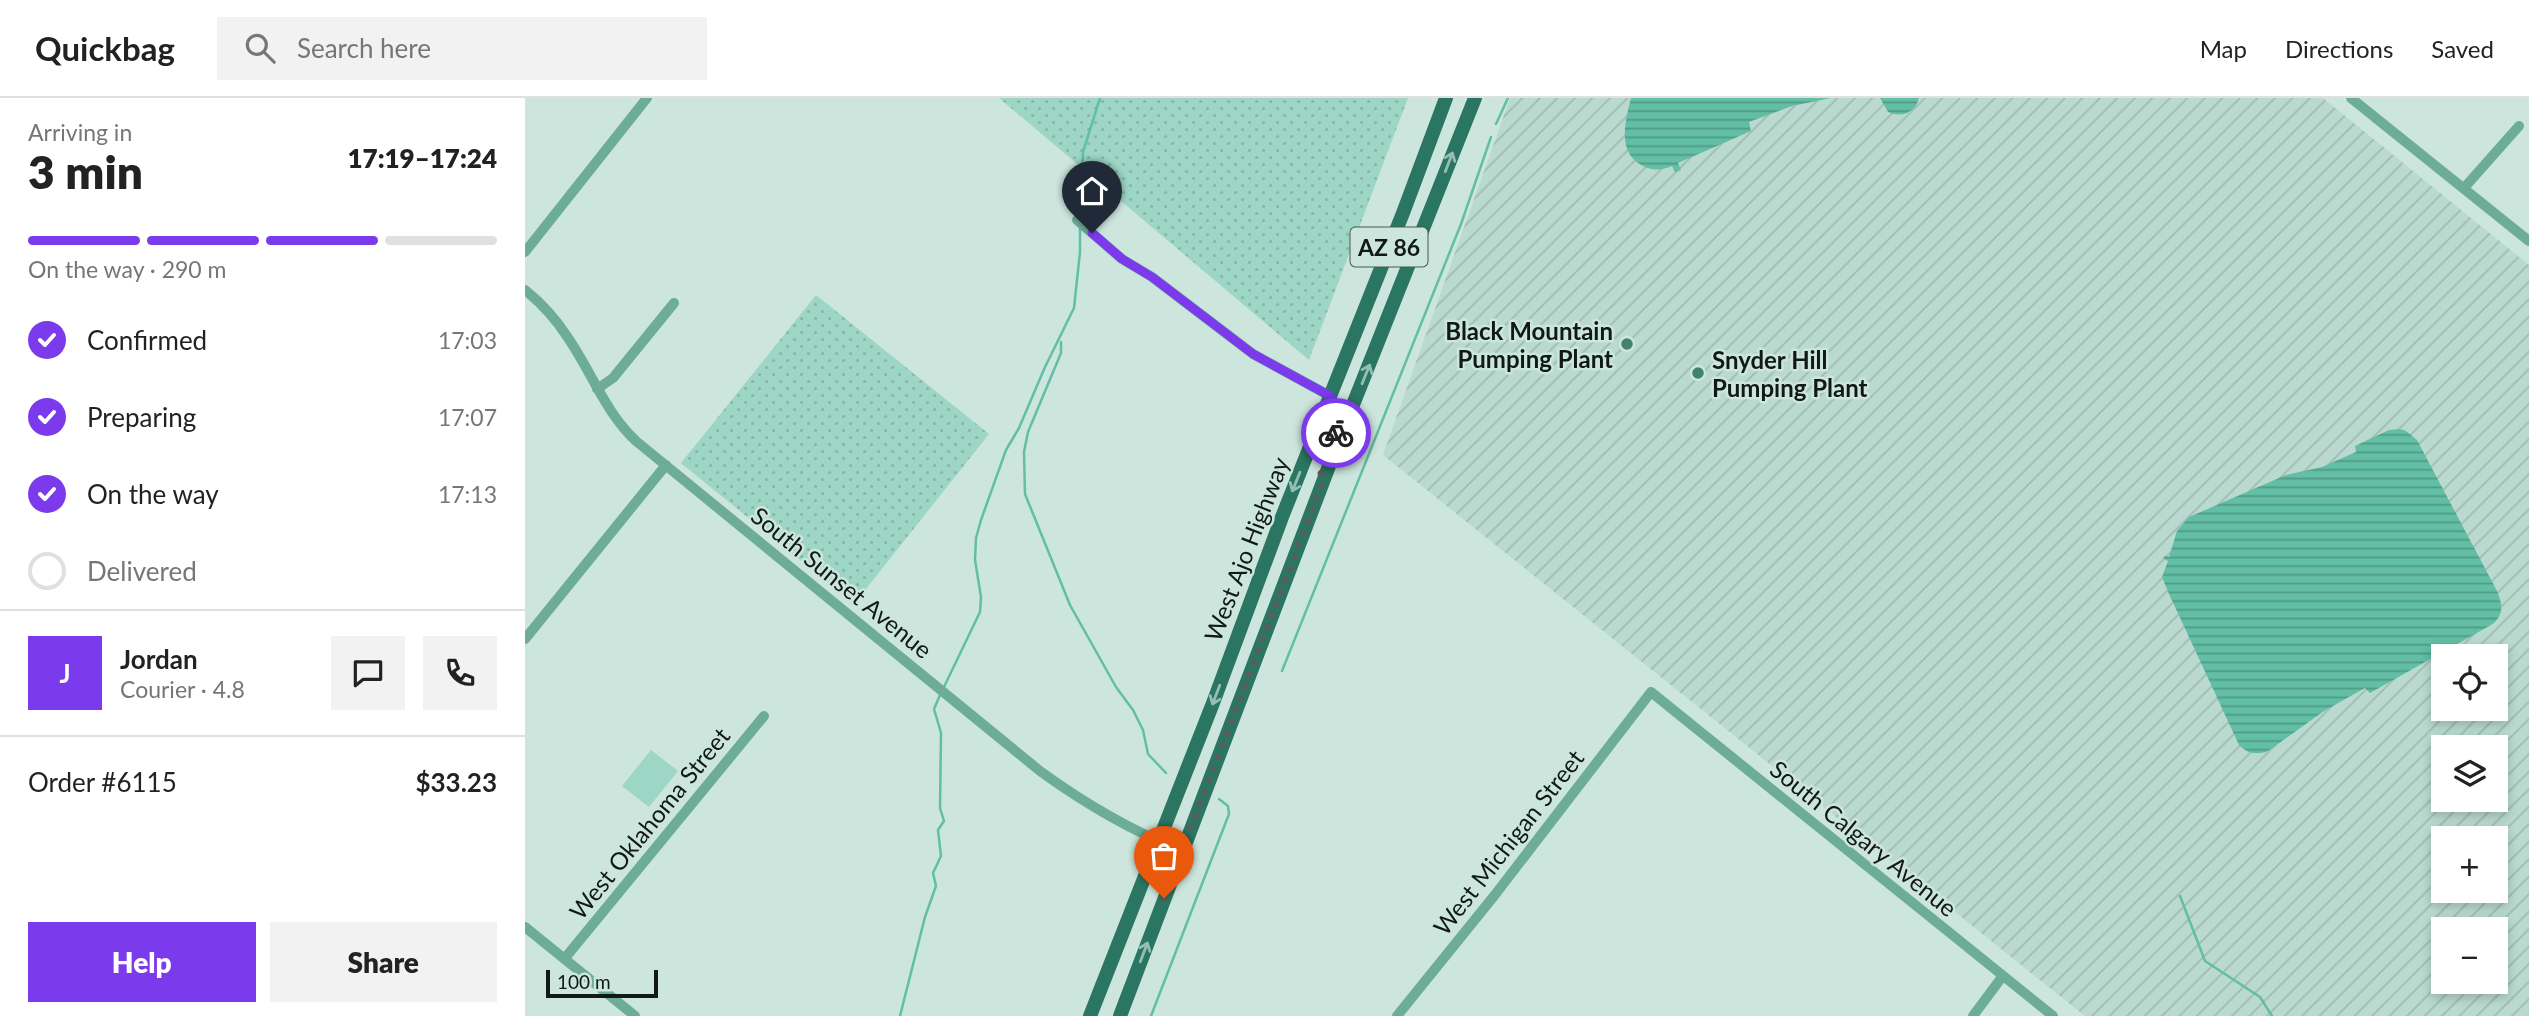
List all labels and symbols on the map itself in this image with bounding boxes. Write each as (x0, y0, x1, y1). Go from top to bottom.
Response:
one-way arrow (1444, 152, 1457, 174)
pin (1062, 161, 1122, 233)
road number: AZ 86 (1351, 228, 1428, 266)
place label: Black Mountain Pumping Plant (1445, 316, 1613, 373)
marker: Black Mountain Pumping Plant (1619, 336, 1635, 352)
place label: Snyder Hill Pumping Plant (1712, 345, 1868, 402)
one-way arrow (1360, 363, 1373, 385)
marker: Snyder Hill Pumping Plant (1690, 365, 1706, 381)
courier (1301, 398, 1371, 468)
street label: West Ajo Highway (1198, 452, 1295, 645)
one-way arrow (1288, 471, 1301, 492)
street label: South Sunset Avenue (746, 500, 938, 664)
one-way arrow (1208, 684, 1221, 706)
street label: West Oklahoma Street (563, 721, 735, 925)
street label: West Michigan Street (1427, 743, 1590, 940)
street label: South Calgary Avenue (1765, 754, 1963, 922)
pin (1134, 826, 1194, 898)
one-way arrow (1139, 942, 1151, 964)
scale bar (546, 967, 658, 999)

